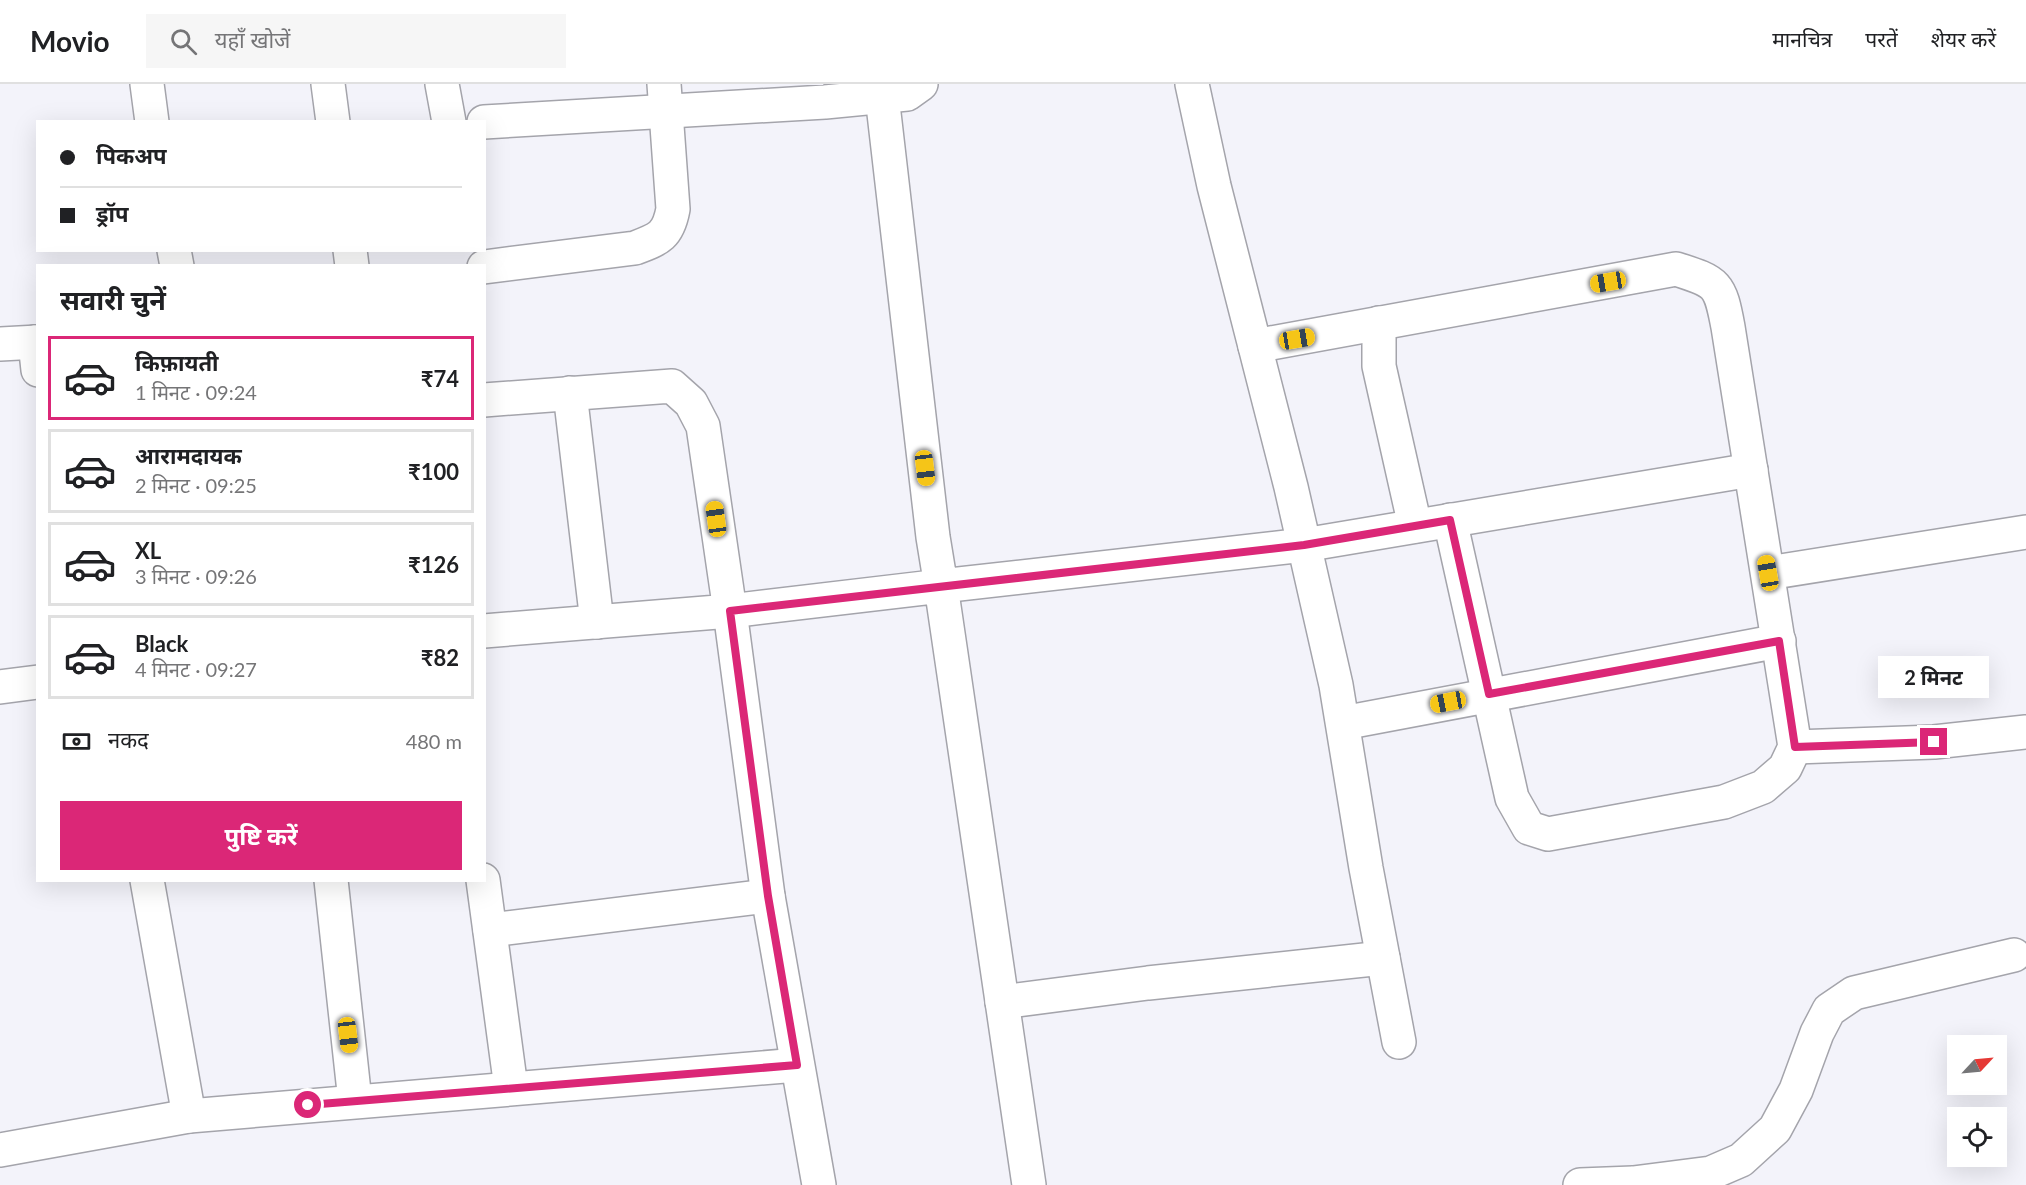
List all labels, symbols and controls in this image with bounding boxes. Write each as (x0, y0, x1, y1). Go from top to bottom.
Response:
search box (146, 14, 566, 68)
text: Movio (30, 24, 110, 58)
icon: search (167, 25, 200, 58)
text: यहाँ खोजें (215, 26, 290, 53)
text: मानचित्र (1772, 26, 1832, 51)
text: परतें (1865, 26, 1898, 51)
text: शेयर करें (1931, 26, 1996, 51)
text: पिकअप (96, 142, 167, 169)
text: ड्रॉप (96, 200, 129, 227)
car (1589, 270, 1627, 294)
text: सवारी चुनें (60, 283, 166, 316)
car (1278, 327, 1316, 351)
text: किफ़ायती (135, 349, 219, 376)
icon: car (63, 351, 117, 405)
text: ₹74 (421, 365, 459, 392)
text: 1 मिनट · 09:24 (135, 380, 257, 404)
text: आरामदायक (135, 442, 242, 469)
icon: car (63, 444, 117, 498)
car (914, 449, 936, 487)
text: ₹100 (408, 458, 459, 485)
text: 2 मिनट · 09:25 (135, 473, 257, 497)
car (705, 500, 727, 538)
icon: car (63, 537, 117, 591)
text: XL (135, 537, 161, 564)
text: ₹126 (408, 551, 459, 578)
car (1756, 554, 1780, 592)
text: 3 मिनट · 09:26 (135, 564, 257, 588)
icon: car (63, 630, 117, 684)
text: Black (135, 630, 188, 657)
text: ₹82 (421, 644, 459, 671)
callout: 2 मिनट (1878, 655, 1990, 697)
text: 4 मिनट · 09:27 (135, 657, 257, 681)
text: 2 मिनट (1904, 665, 1963, 689)
car (1429, 690, 1467, 714)
icon: cash (60, 725, 93, 758)
text: नकद (108, 726, 149, 753)
route end (1920, 728, 1947, 755)
text: 480 m (406, 729, 462, 753)
button: पुष्टि करें (60, 801, 462, 870)
car (337, 1016, 359, 1054)
north arrow (1947, 1035, 2007, 1095)
map controls (1947, 1035, 2007, 1167)
route start (294, 1091, 321, 1118)
button: locate (1947, 1107, 2007, 1167)

